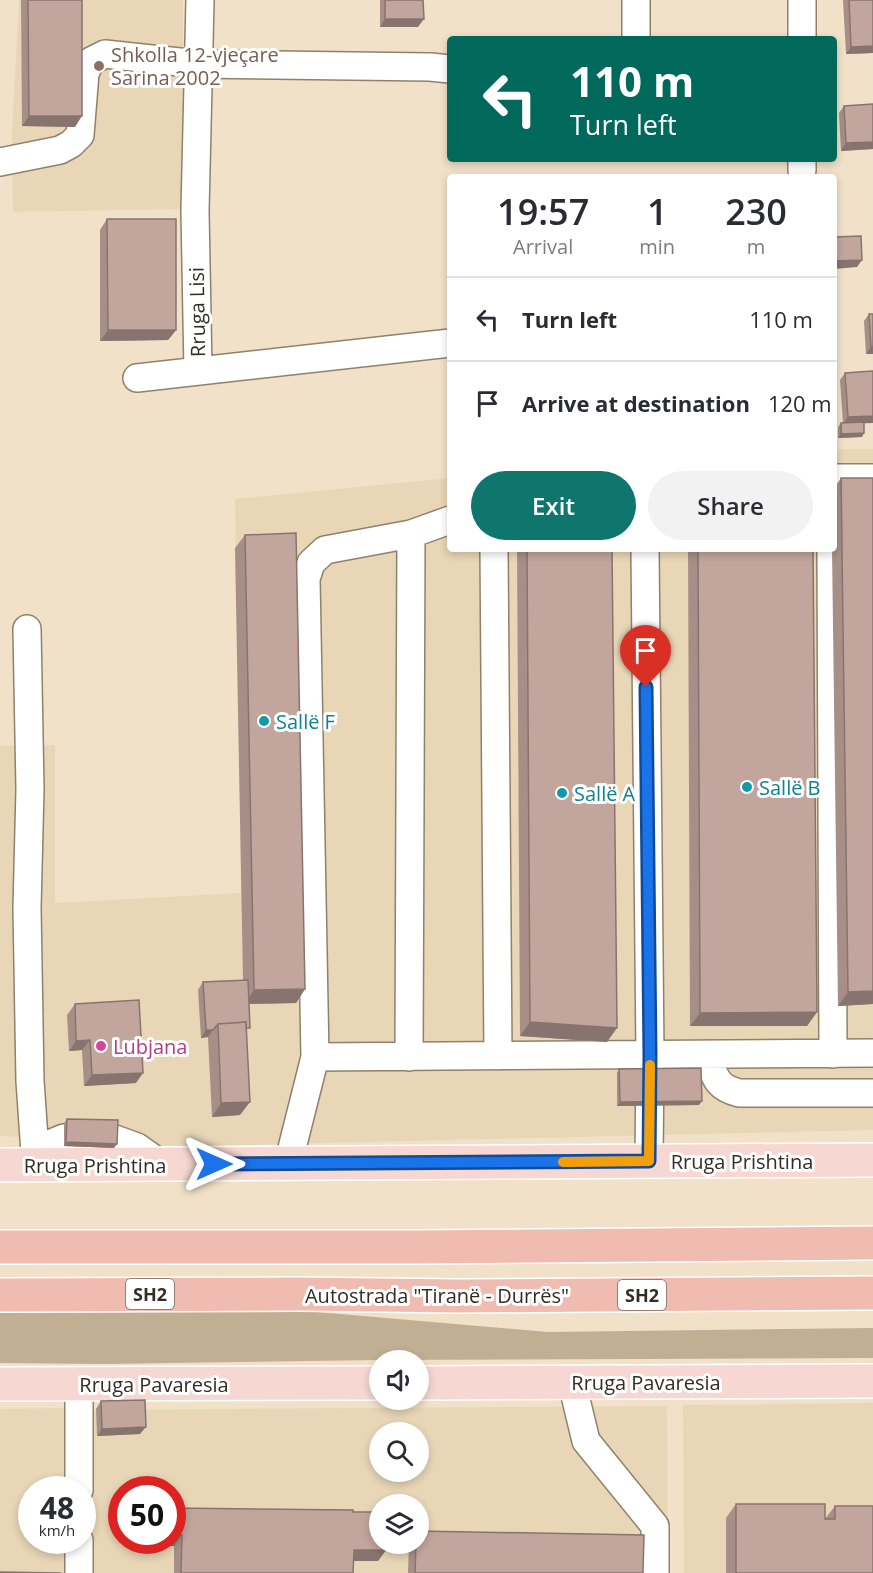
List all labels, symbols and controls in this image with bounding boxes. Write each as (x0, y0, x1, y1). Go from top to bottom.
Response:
place label: Shkolla 12-vjeçare Sarina 2002 (111, 41, 279, 91)
text: 110 m (570, 52, 694, 109)
marker: Shkolla 12-vjeçare Sarina 2002 (92, 59, 106, 73)
icon: left (471, 60, 549, 138)
text: Turn left (570, 106, 677, 143)
text: 19:57 (497, 187, 589, 236)
text: 1 (647, 187, 668, 236)
text: 230 (725, 187, 787, 236)
text: Arrival (513, 233, 573, 260)
text: min (639, 233, 675, 260)
text: m (747, 233, 765, 260)
street label: Rruga Lisi (183, 267, 211, 357)
icon: left (471, 303, 504, 336)
text: Turn left (522, 304, 617, 334)
text: 110 m (749, 304, 813, 334)
icon: arrive (471, 387, 504, 420)
text: Arrive at destination (522, 388, 750, 418)
text: 120 m (768, 388, 832, 418)
button: Exit (471, 471, 636, 540)
button: Share (648, 471, 813, 540)
pin (620, 625, 671, 687)
icon: arrive (629, 634, 662, 667)
place label: Sallë F (276, 708, 335, 735)
marker: Sallë F (257, 714, 271, 728)
place label: Sallë B (759, 774, 821, 801)
place label: Sallë A (574, 780, 636, 807)
marker: Sallë B (740, 780, 754, 794)
marker: Sallë A (555, 786, 569, 800)
place label: Lubjana (113, 1033, 187, 1060)
marker: Lubjana (94, 1039, 108, 1053)
position arrow (182, 1132, 246, 1196)
street label: Rruga Prishtina (671, 1148, 813, 1175)
street label: Rruga Prishtina (24, 1152, 166, 1179)
road number: SH2 (126, 1279, 174, 1309)
road number: SH2 (618, 1280, 666, 1310)
street label: Autostrada "Tiranë - Durrës" (305, 1282, 569, 1309)
map controls (369, 1350, 429, 1554)
button: sound (369, 1350, 429, 1410)
street label: Rruga Pavaresia (571, 1369, 721, 1396)
street label: Rruga Pavaresia (79, 1371, 229, 1398)
button: search (369, 1422, 429, 1482)
speed limit sign: 50 (108, 1476, 186, 1554)
text: 48 (40, 1487, 74, 1528)
button: layers (369, 1494, 429, 1554)
text: km/h (39, 1520, 75, 1540)

